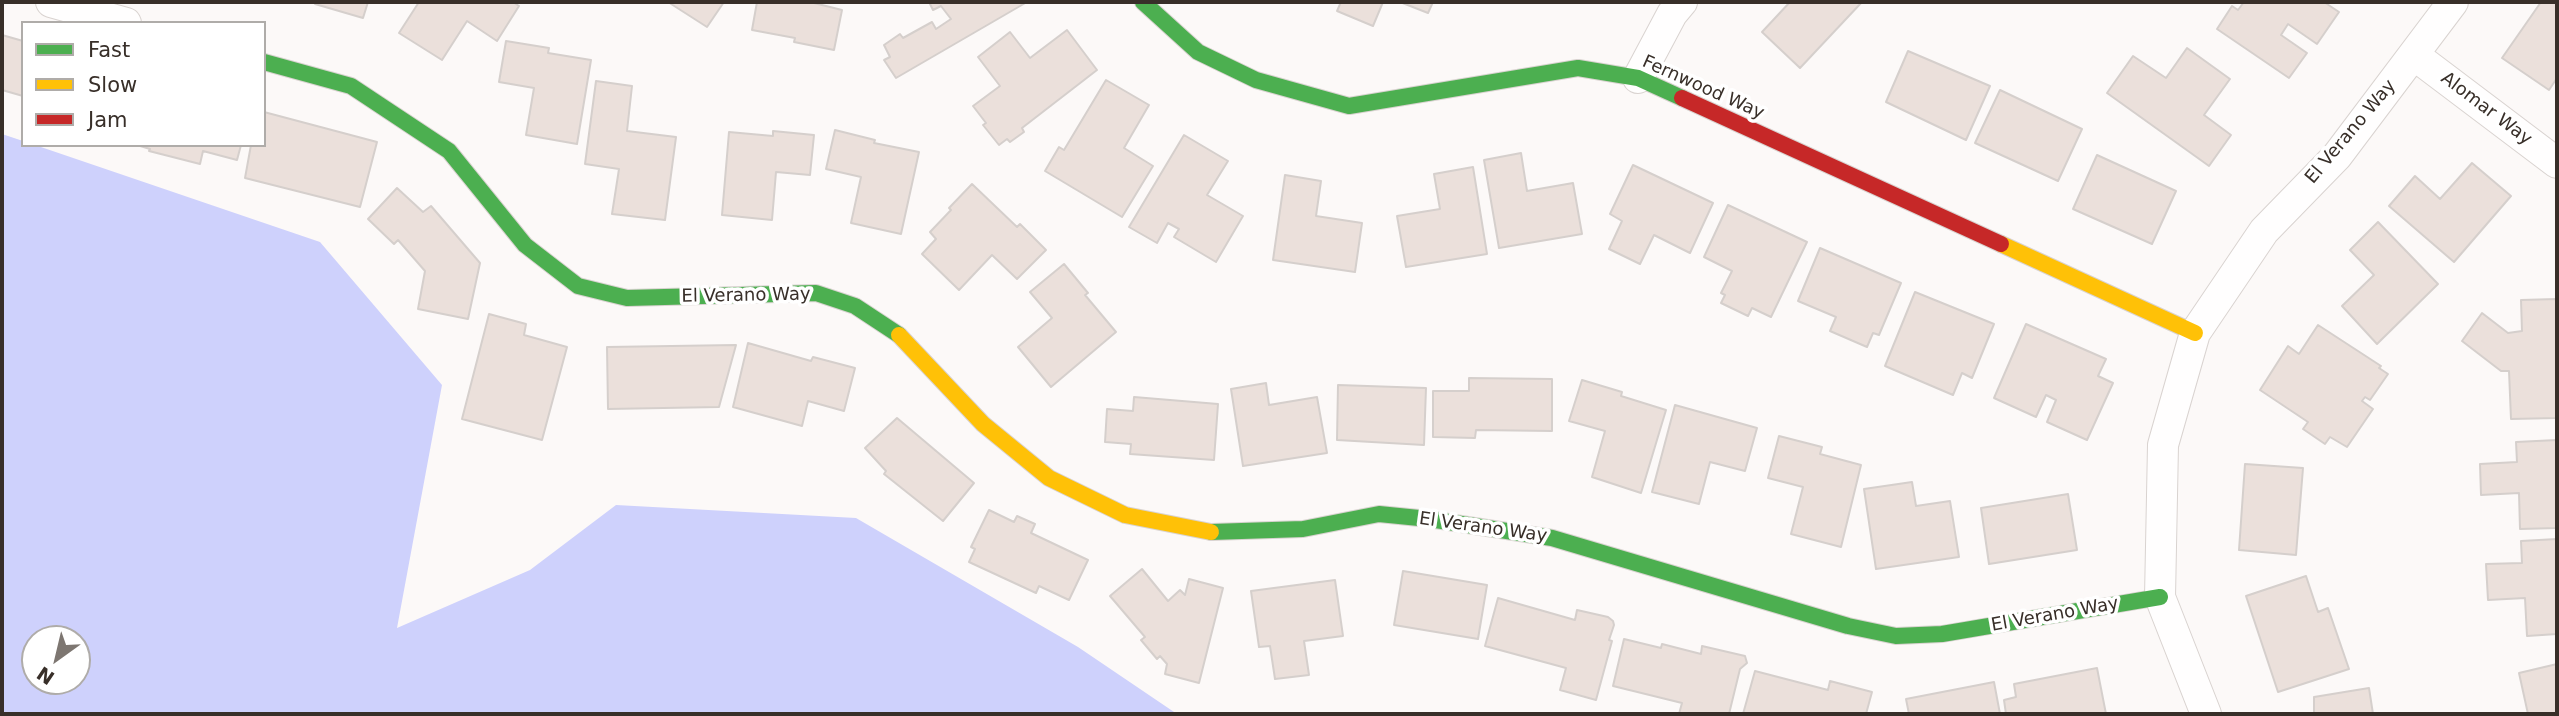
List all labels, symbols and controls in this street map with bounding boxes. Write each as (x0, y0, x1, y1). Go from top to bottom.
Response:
legend (21, 21, 266, 147)
text: Fast (88, 38, 130, 62)
street label: Fernwood Way (1639, 51, 1767, 125)
street label: Alomar Way (2436, 68, 2536, 150)
text: Slow (88, 73, 137, 97)
street label: El Verano Way (2301, 76, 2401, 188)
text: Jam (88, 108, 128, 132)
street label: El Verano Way (681, 284, 811, 308)
street label: El Verano Way (1418, 508, 1548, 548)
street label: El Verano Way (1990, 593, 2120, 637)
north arrow (21, 625, 91, 695)
text: N (33, 662, 58, 689)

